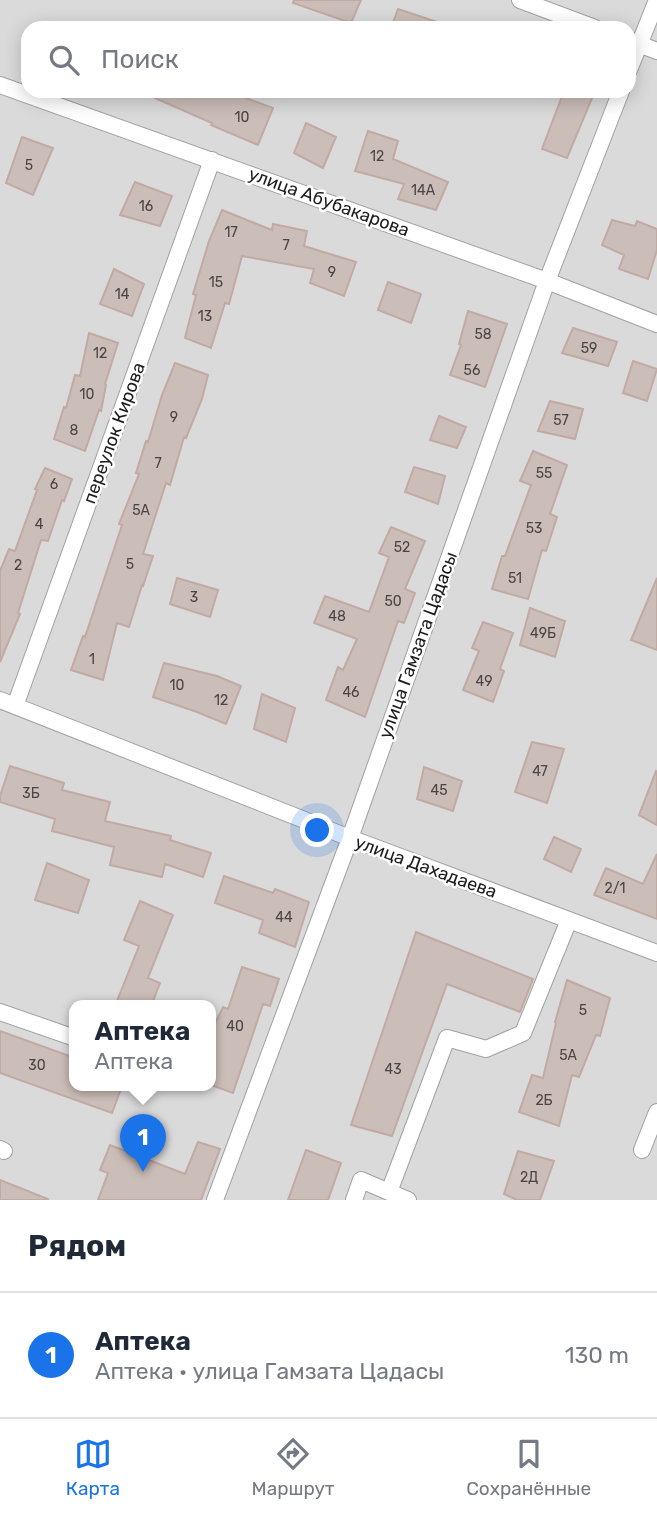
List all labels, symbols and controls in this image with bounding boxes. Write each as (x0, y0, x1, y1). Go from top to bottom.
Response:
search box (21, 21, 636, 98)
icon: search (45, 41, 83, 79)
text: Поиск (101, 44, 179, 75)
house number: 10 (235, 109, 250, 126)
house number: 12 (370, 148, 384, 165)
house number: 5 (25, 157, 33, 174)
street label: улица Абубакарова (246, 163, 412, 241)
house number: 14А (411, 182, 436, 199)
house number: 16 (139, 198, 153, 215)
house number: 17 (224, 224, 238, 241)
house number: 7 (282, 237, 290, 254)
house number: 9 (328, 264, 336, 281)
house number: 15 (209, 274, 223, 291)
house number: 14 (115, 286, 130, 303)
house number: 13 (198, 308, 212, 325)
house number: 58 (474, 326, 492, 343)
house number: 59 (581, 340, 597, 357)
house number: 12 (93, 345, 107, 362)
street label: переулок Кирова (78, 359, 150, 507)
house number: 56 (464, 362, 480, 379)
house number: 10 (80, 386, 95, 403)
house number: 9 (170, 409, 178, 426)
house number: 57 (553, 412, 569, 429)
house number: 8 (70, 422, 79, 439)
house number: 7 (154, 455, 162, 472)
house number: 55 (536, 465, 552, 482)
house number: 6 (50, 476, 58, 493)
house number: 5А (132, 502, 150, 519)
house number: 4 (35, 516, 44, 533)
house number: 53 (526, 520, 542, 537)
house number: 52 (394, 539, 410, 556)
street label: улица Гамзата Цадасы (374, 549, 462, 741)
house number: 5 (126, 556, 134, 573)
house number: 2 (14, 557, 22, 574)
house number: 51 (508, 570, 522, 587)
house number: 3 (190, 589, 198, 606)
house number: 50 (384, 593, 402, 610)
house number: 48 (328, 608, 346, 625)
house number: 49Б (530, 625, 556, 642)
house number: 1 (89, 651, 95, 668)
house number: 49 (476, 673, 492, 690)
house number: 10 (170, 677, 185, 694)
house number: 46 (342, 684, 360, 701)
house number: 12 (214, 692, 228, 709)
house number: 47 (532, 763, 548, 780)
house number: 45 (430, 782, 448, 799)
house number: 3Б (22, 785, 40, 802)
your location (300, 813, 334, 847)
street label: улица Дахадаева (352, 831, 500, 903)
house number: 2/1 (605, 880, 625, 897)
house number: 44 (275, 909, 293, 926)
popup (69, 1000, 216, 1091)
house number: 5 (579, 1002, 587, 1019)
text: Аптека (95, 1016, 190, 1047)
house number: 40 (226, 1018, 244, 1035)
text: Аптека (95, 1047, 173, 1075)
house number: 5А (559, 1047, 577, 1064)
house number: 30 (28, 1057, 46, 1074)
house number: 43 (384, 1061, 402, 1078)
house number: 2Б (535, 1092, 553, 1109)
pin: 1 (120, 1114, 166, 1172)
house number: 2Д (520, 1169, 538, 1186)
text: Рядом (28, 1228, 126, 1264)
text: Аптека (95, 1326, 191, 1357)
text: 1 (45, 1341, 57, 1369)
text: 130 m (565, 1341, 629, 1369)
text: Аптека · улица Гамзата Цадасы (95, 1357, 444, 1385)
tab: Карта (66, 1435, 120, 1500)
tab: Маршрут (252, 1435, 335, 1500)
tab: Сохранённые (466, 1435, 591, 1500)

